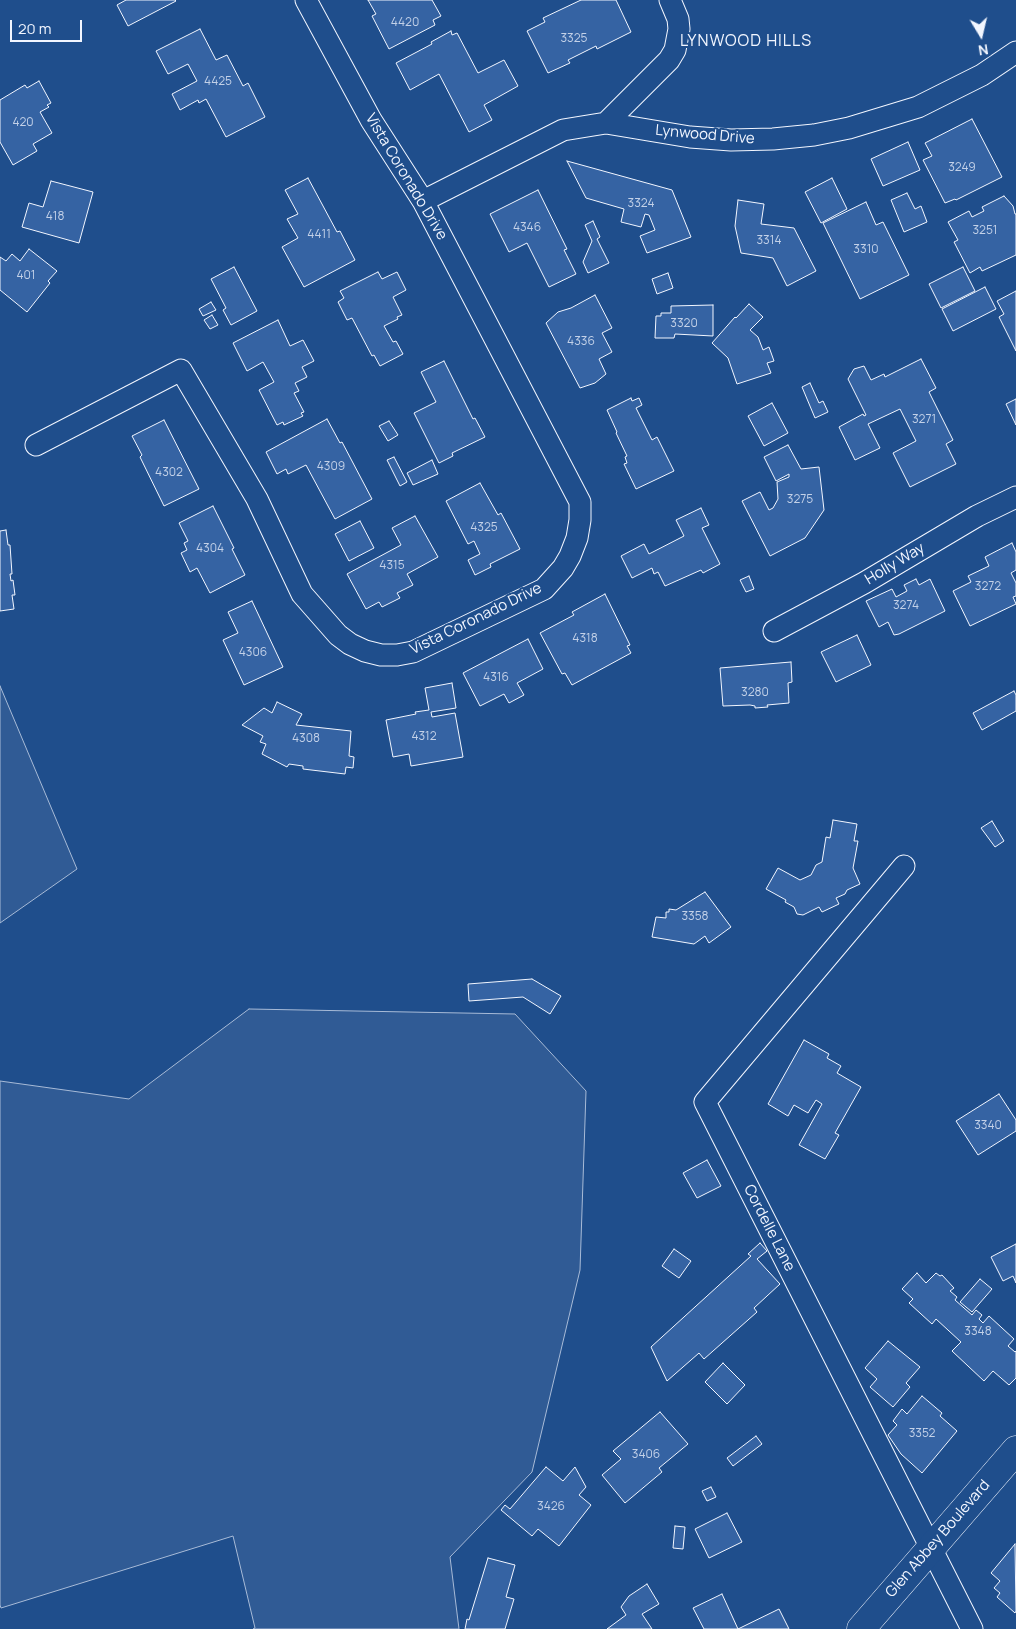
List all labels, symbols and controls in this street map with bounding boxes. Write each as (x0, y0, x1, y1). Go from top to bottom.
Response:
scale bar (12, 10, 85, 42)
north arrow (956, 10, 1006, 60)
house number: 4420 (391, 16, 419, 30)
text: 20 m (18, 18, 51, 39)
house number: 3325 (560, 32, 588, 46)
district label: LYNWOOD HILLS (678, 32, 814, 52)
text: N (977, 40, 990, 60)
house number: 4425 (204, 75, 232, 89)
street label: Vista Coronado Drive (361, 111, 451, 243)
house number: 420 (12, 116, 34, 130)
street label: Lynwood Drive (655, 122, 755, 148)
house number: 3249 (948, 161, 976, 175)
house number: 3324 (628, 197, 654, 211)
house number: 418 (46, 210, 64, 224)
house number: 4346 (513, 221, 541, 235)
house number: 3251 (972, 224, 998, 238)
house number: 4411 (307, 228, 331, 242)
house number: 3314 (756, 234, 782, 248)
house number: 3310 (853, 243, 879, 257)
house number: 401 (16, 269, 36, 283)
house number: 3320 (670, 317, 698, 331)
house number: 4336 (567, 335, 595, 349)
house number: 3271 (912, 413, 936, 427)
house number: 4309 (317, 460, 345, 474)
house number: 4302 (155, 466, 183, 480)
house number: 3275 (787, 493, 813, 507)
house number: 4325 (470, 521, 498, 535)
street label: Holly Way (862, 539, 928, 589)
house number: 4304 (196, 542, 224, 556)
house number: 4315 (379, 559, 405, 573)
street label: Vista Coronado Drive (407, 579, 545, 659)
house number: 3272 (975, 580, 1001, 594)
house number: 3274 (893, 599, 919, 613)
house number: 4318 (572, 632, 598, 646)
house number: 4306 (239, 646, 267, 660)
house number: 4316 (483, 671, 509, 685)
house number: 3280 (741, 686, 769, 700)
house number: 4312 (411, 730, 437, 744)
house number: 4308 (292, 732, 320, 746)
house number: 3358 (681, 910, 709, 924)
house number: 3340 (974, 1119, 1002, 1133)
street label: Cordelle Lane (739, 1182, 799, 1274)
house number: 3348 (964, 1325, 992, 1339)
house number: 3352 (909, 1427, 935, 1441)
house number: 3406 (632, 1448, 660, 1462)
street label: Glen Abbey Boulevard (882, 1477, 994, 1601)
house number: 3426 (537, 1500, 565, 1514)

